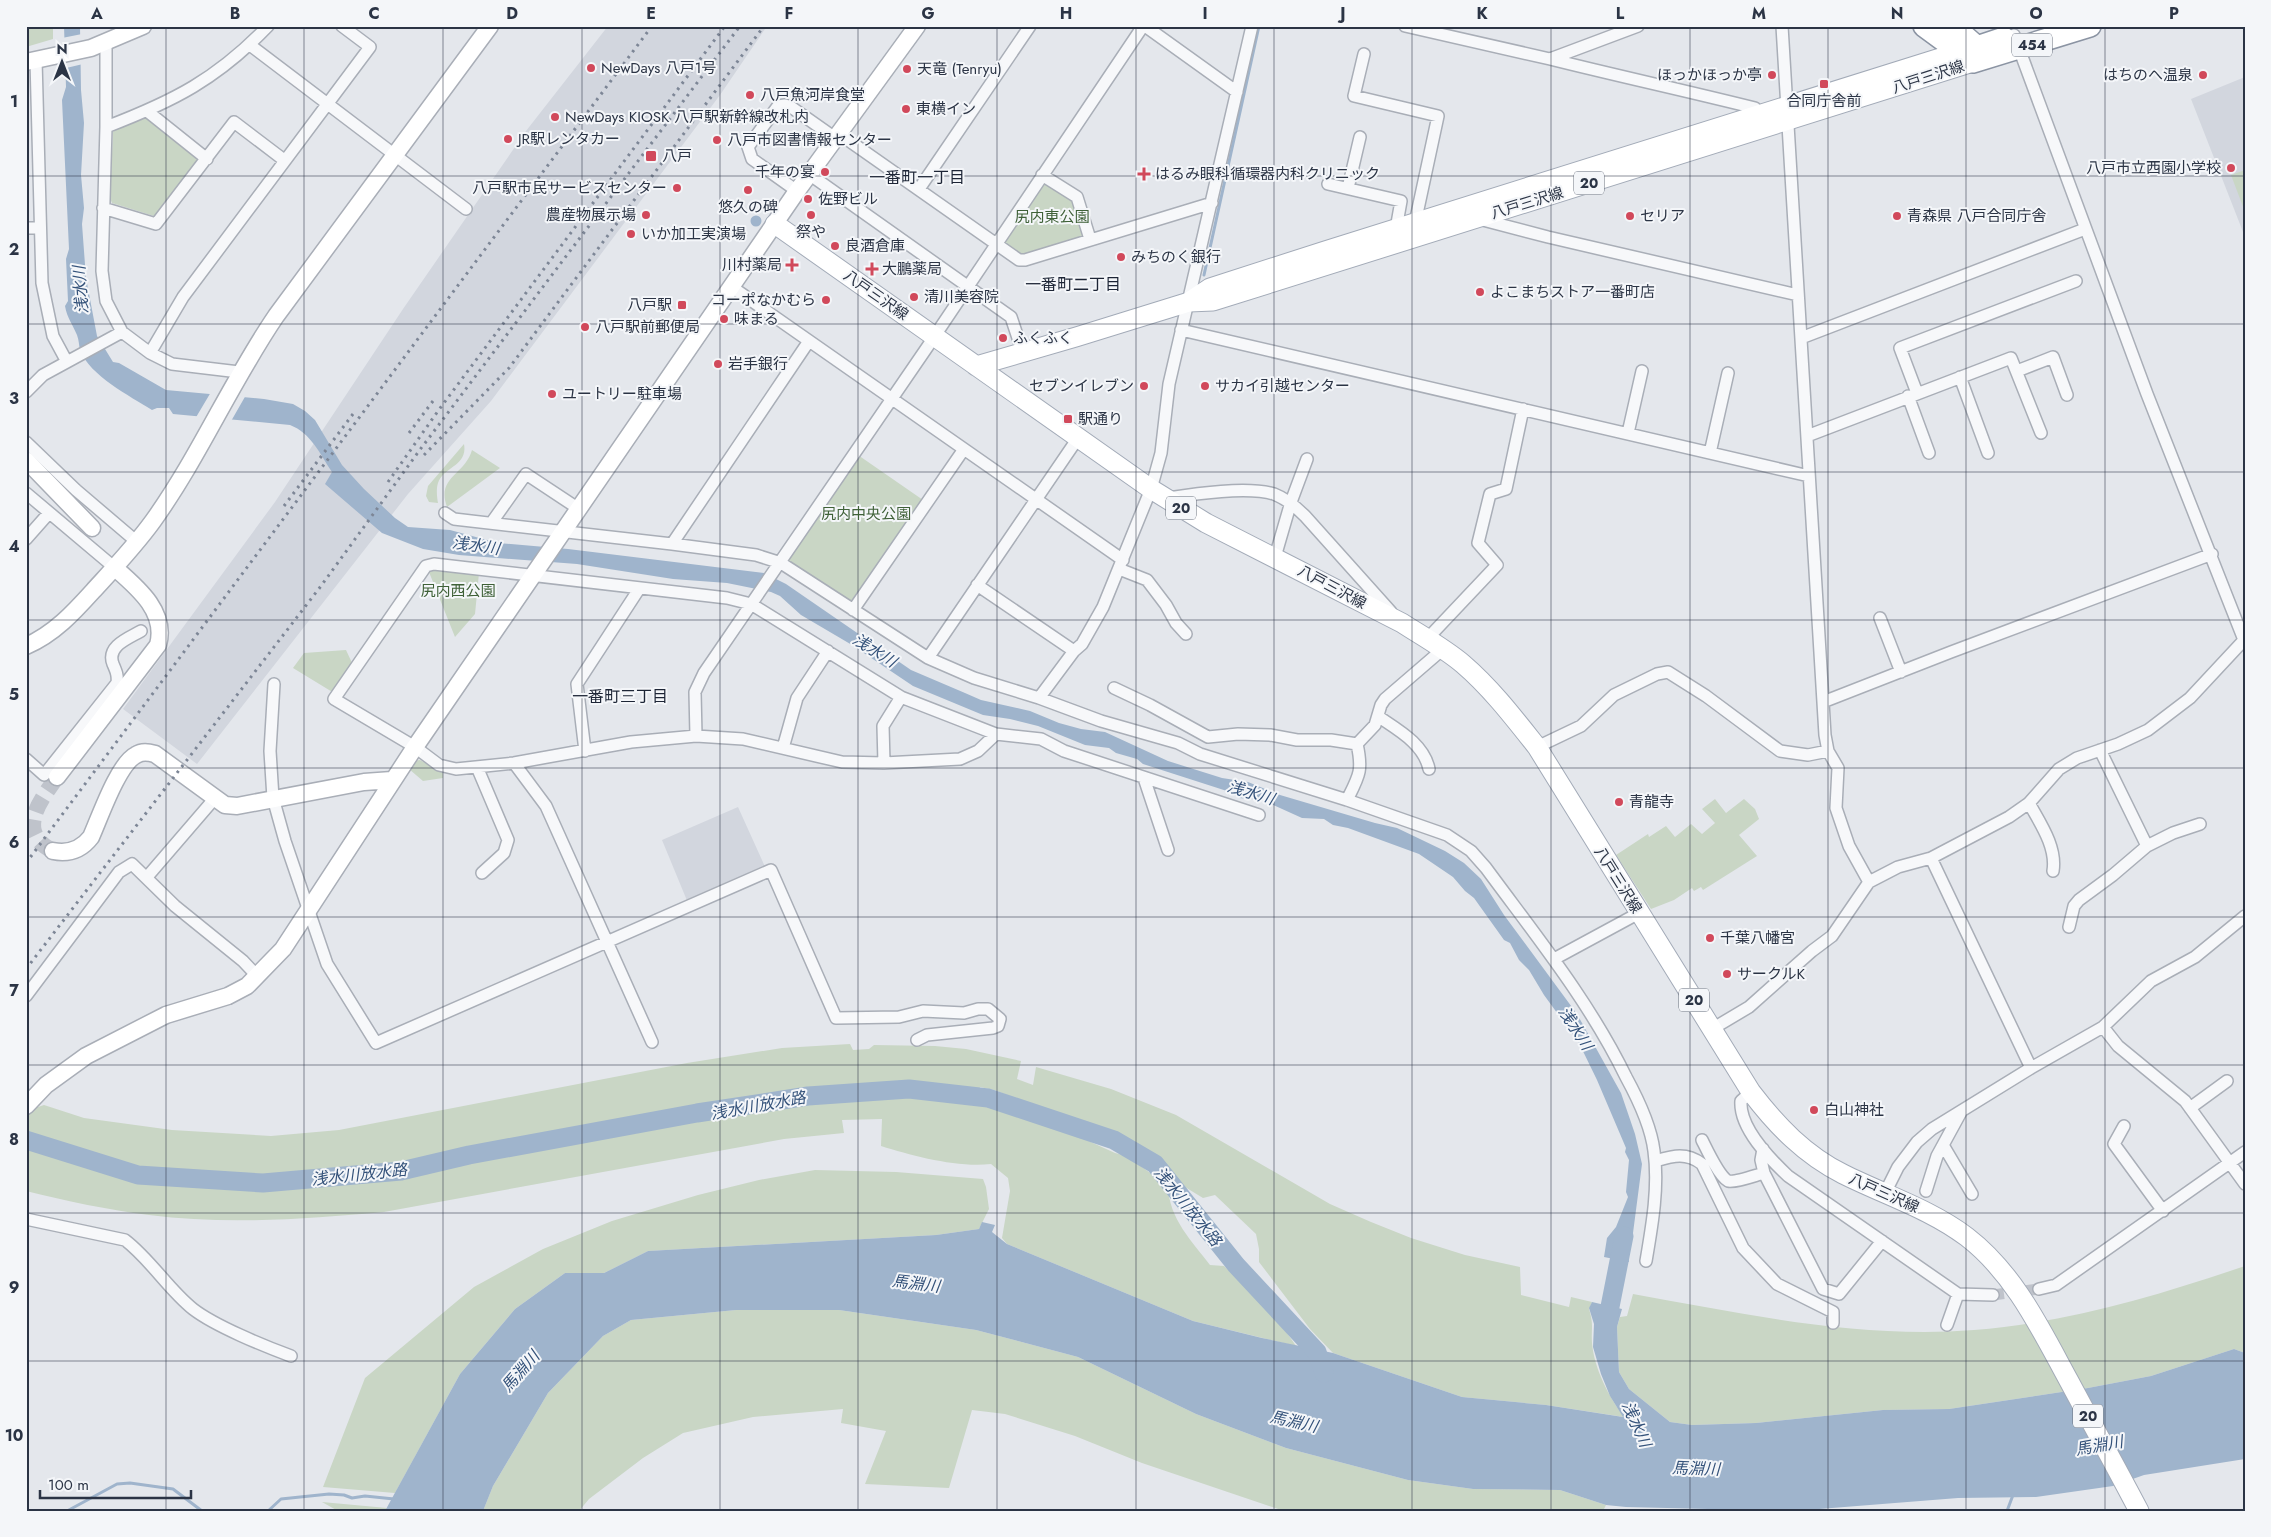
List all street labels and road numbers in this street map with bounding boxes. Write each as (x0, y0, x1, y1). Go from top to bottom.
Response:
road number: 454 (2012, 34, 2052, 56)
street label: 八戸三沢線 (1889, 55, 1967, 99)
road number: 20 (1574, 172, 1604, 194)
street label: 八戸三沢線 (1488, 182, 1566, 224)
street label: 八戸三沢線 (839, 264, 913, 326)
road number: 20 (1166, 496, 1196, 520)
street label: 八戸三沢線 (1294, 560, 1370, 614)
street label: 八戸三沢線 (1589, 842, 1647, 918)
road number: 20 (1679, 988, 1709, 1012)
street label: 八戸三沢線 (1845, 1168, 1923, 1218)
road number: 20 (2073, 1404, 2103, 1428)

